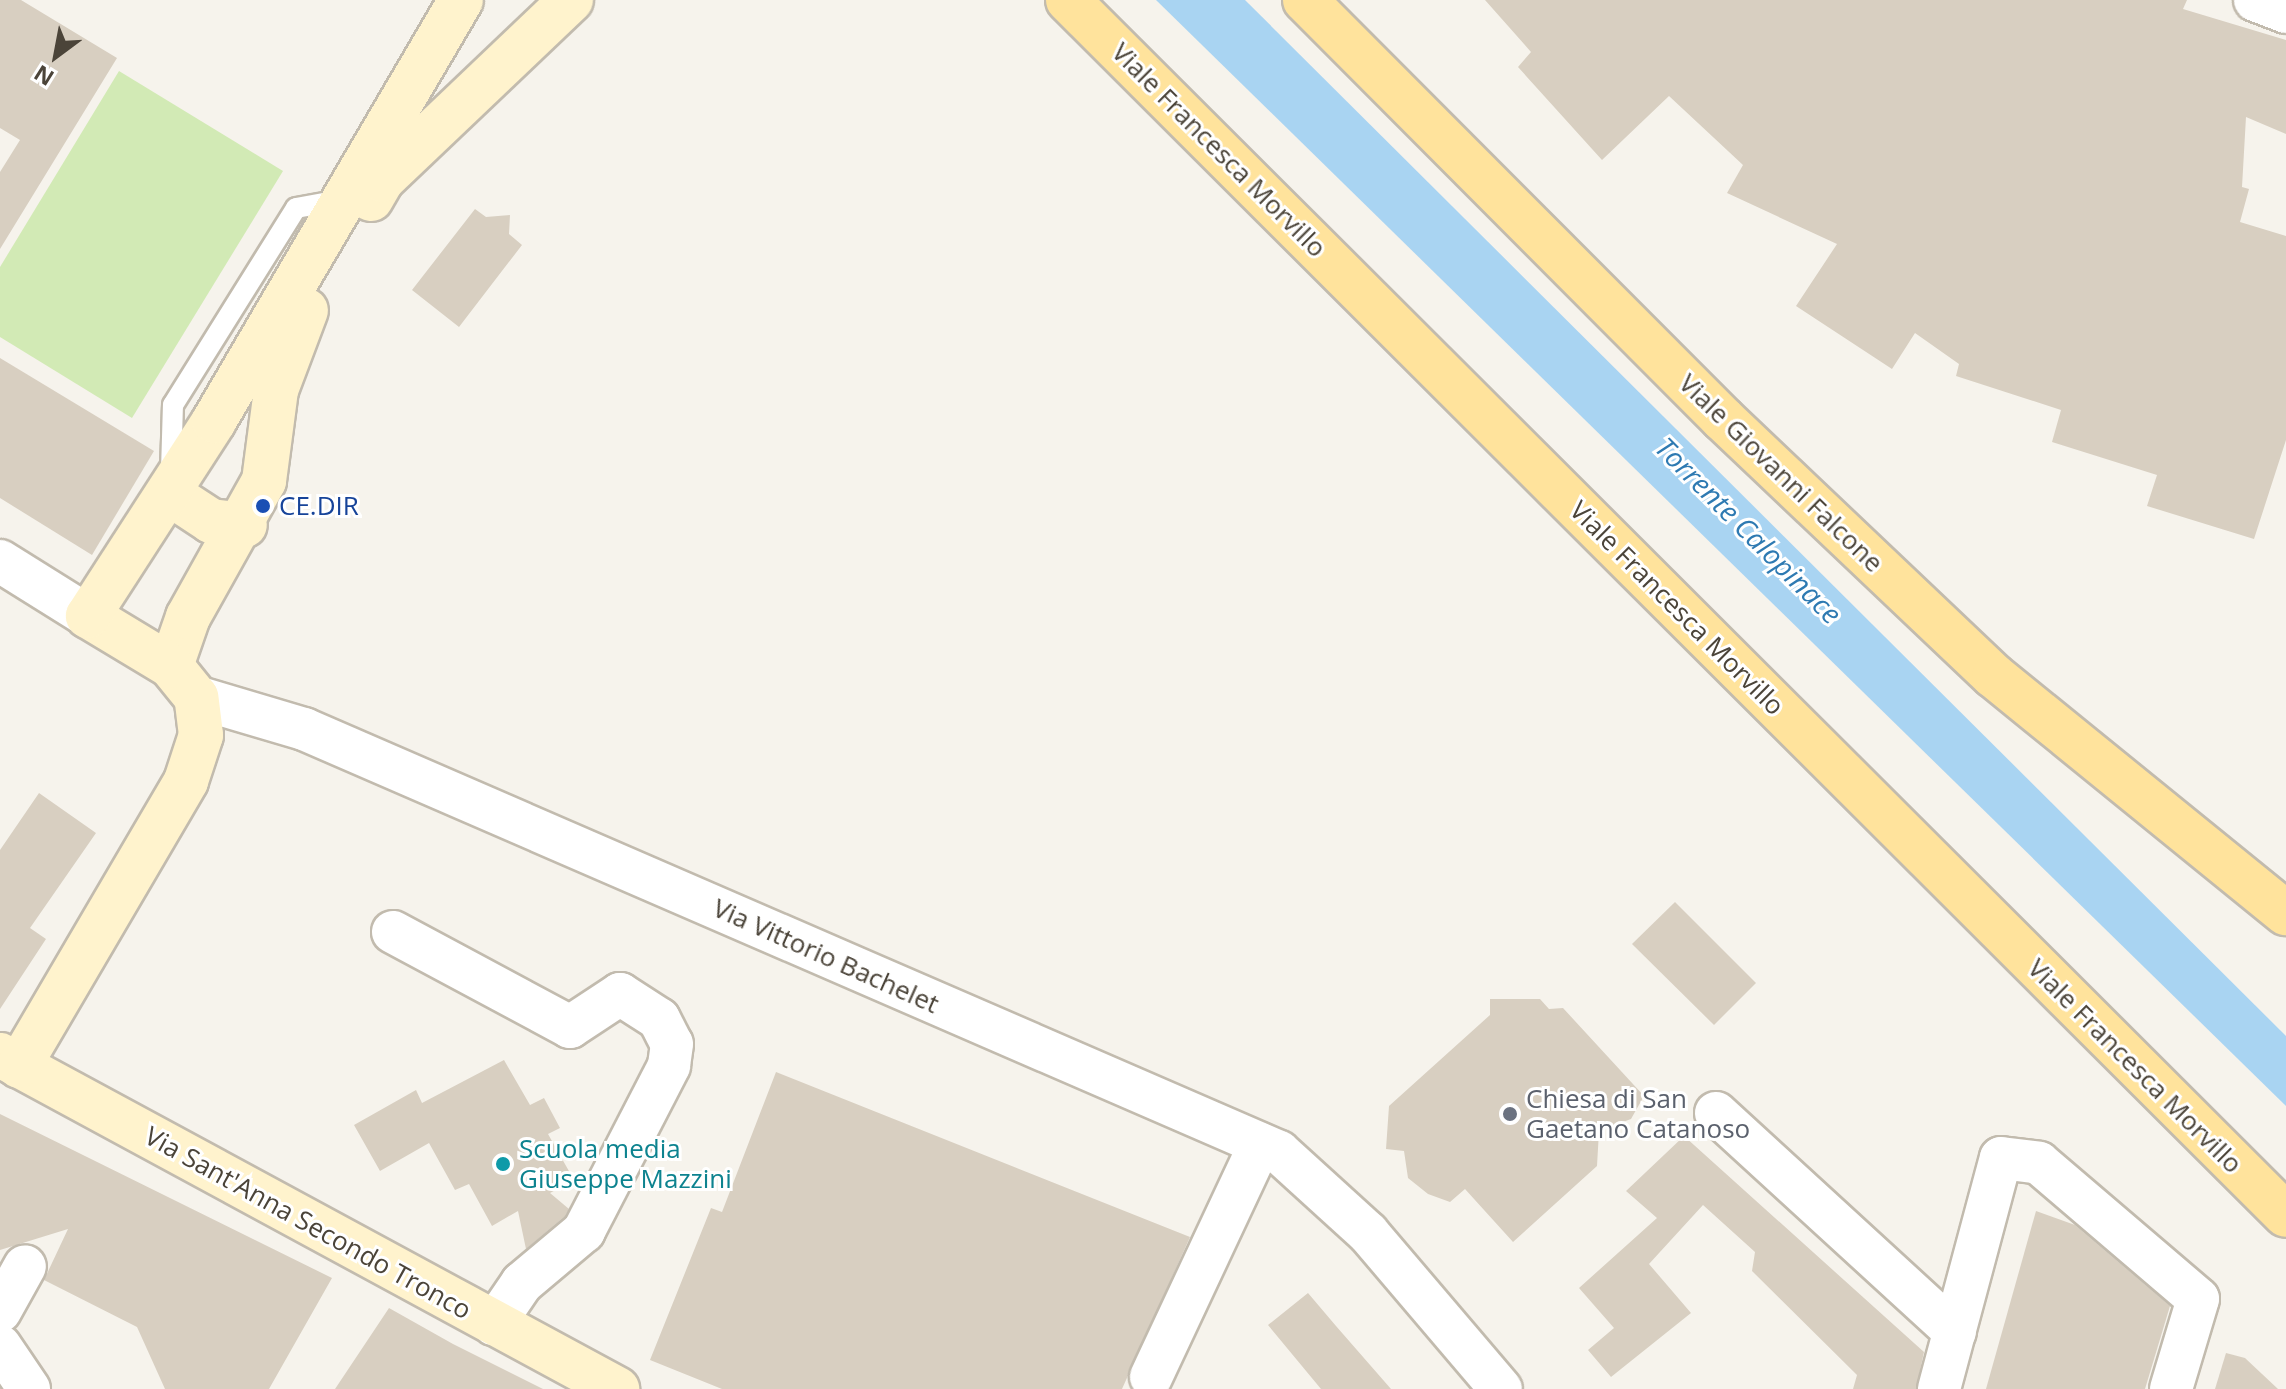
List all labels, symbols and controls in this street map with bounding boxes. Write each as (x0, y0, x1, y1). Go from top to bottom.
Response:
north arrow (16, 16, 96, 96)
street label: Viale Francesca Morvillo (1105, 36, 1333, 264)
text: N (28, 59, 59, 94)
street label: Viale Giovanni Falcone (1673, 368, 1889, 578)
water label: Torrente Calopinace (1649, 430, 1849, 630)
place label: CE.DIR (279, 490, 359, 522)
street label: Viale Francesca Morvillo (1563, 494, 1791, 722)
marker: CE.DIR (254, 497, 272, 515)
street label: Via Vittorio Bachelet (708, 892, 944, 1020)
street label: Viale Francesca Morvillo (2021, 952, 2249, 1180)
place label: Chiesa di San Gaetano Catanoso (1526, 1083, 1750, 1144)
marker: Chiesa di San Gaetano Catanoso (1501, 1105, 1519, 1123)
street label: Via Sant'Anna Secondo Tronco (139, 1120, 477, 1326)
place label: Scuola media Giuseppe Mazzini (519, 1133, 732, 1194)
marker: Scuola media Giuseppe Mazzini (494, 1155, 512, 1173)

